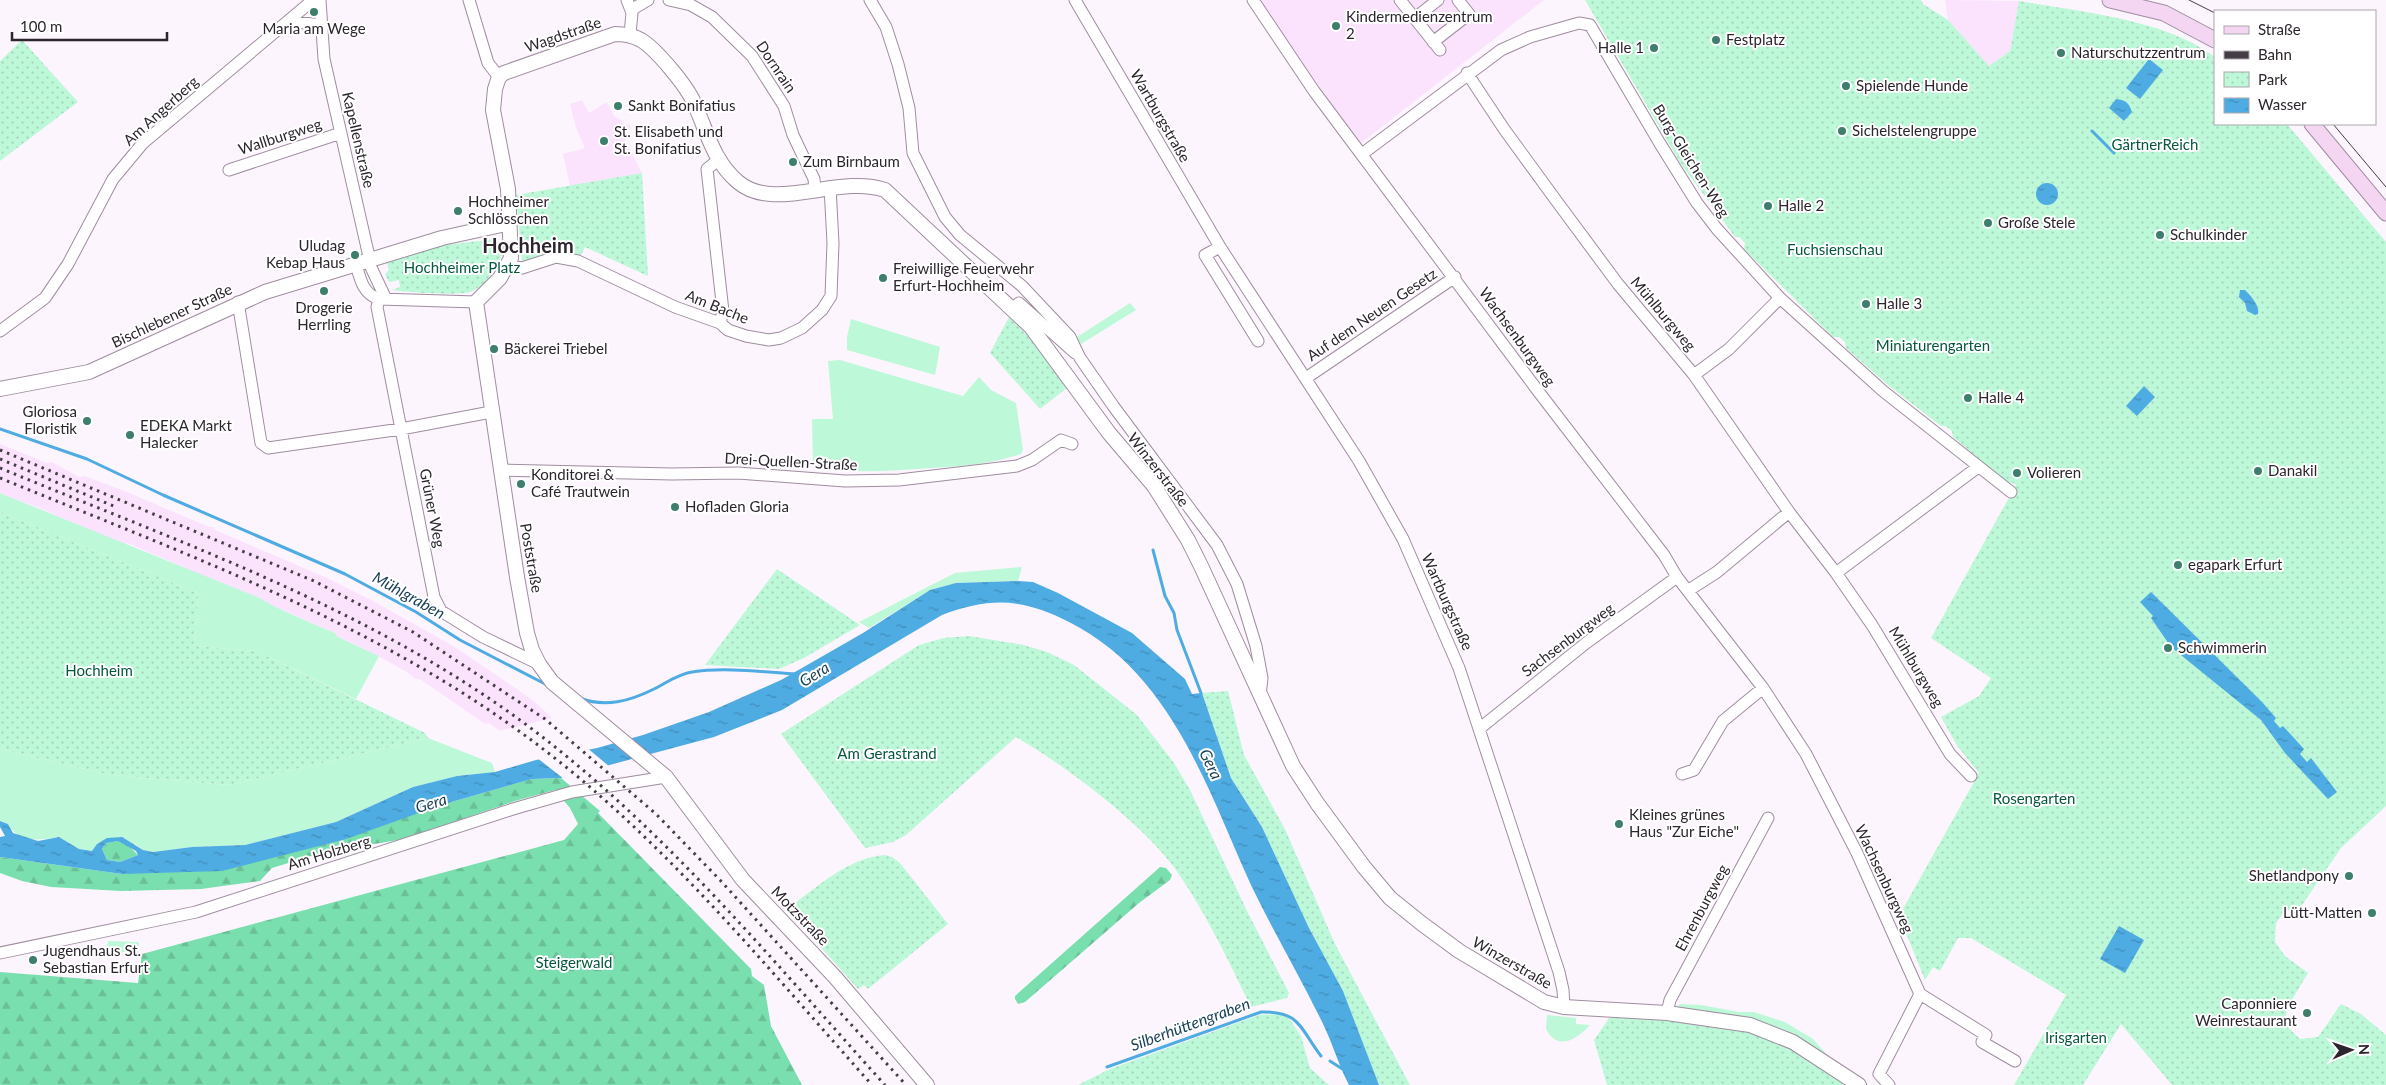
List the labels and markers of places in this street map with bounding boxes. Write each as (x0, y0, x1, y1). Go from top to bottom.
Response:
marker: Maria am Wege (308, 6, 320, 18)
place label: Kindermedienzentrum 2 (1346, 7, 1493, 42)
place label: Maria am Wege (262, 19, 366, 37)
marker: Kindermedienzentrum 2 (1330, 20, 1342, 32)
place label: Festplatz (1726, 30, 1785, 48)
marker: Festplatz (1710, 34, 1722, 46)
place label: Halle 1 (1598, 38, 1644, 56)
marker: Halle 1 (1648, 42, 1660, 54)
place label: Naturschutzzentrum (2071, 43, 2206, 61)
marker: Naturschutzzentrum (2055, 47, 2067, 59)
place label: Spielende Hunde (1856, 76, 1968, 94)
marker: Spielende Hunde (1840, 80, 1852, 92)
place label: Sankt Bonifatius (628, 96, 735, 114)
marker: Sankt Bonifatius (612, 100, 624, 112)
place label: Sichelstelengruppe (1852, 121, 1977, 139)
place label: St. Elisabeth und St. Bonifatius (614, 122, 723, 157)
marker: Sichelstelengruppe (1836, 125, 1848, 137)
marker: St. Elisabeth und St. Bonifatius (598, 135, 610, 147)
place label: Zum Birnbaum (803, 152, 900, 170)
marker: Zum Birnbaum (787, 156, 799, 168)
place label: Hochheimer Schlösschen (468, 192, 549, 227)
place label: Halle 2 (1778, 196, 1824, 214)
marker: Halle 2 (1762, 200, 1774, 212)
marker: Hochheimer Schlösschen (452, 205, 464, 217)
place label: Große Stele (1998, 213, 2076, 231)
marker: Große Stele (1982, 217, 1994, 229)
place label: Schulkinder (2170, 225, 2247, 243)
marker: Schulkinder (2154, 229, 2166, 241)
place label: Uludag Kebap Haus (266, 236, 345, 271)
marker: Uludag Kebap Haus (349, 249, 361, 261)
place label: Freiwillige Feuerwehr Erfurt-Hochheim (893, 259, 1034, 294)
marker: Freiwillige Feuerwehr Erfurt-Hochheim (877, 272, 889, 284)
marker: Drogerie Herrling (318, 285, 330, 297)
place label: Halle 3 (1876, 294, 1922, 312)
place label: Drogerie Herrling (295, 298, 353, 333)
marker: Halle 3 (1860, 298, 1872, 310)
place label: Bäckerei Triebel (504, 339, 607, 357)
marker: Bäckerei Triebel (488, 343, 500, 355)
place label: Halle 4 (1978, 388, 2025, 406)
marker: Halle 4 (1962, 392, 1974, 404)
place label: Gloriosa Floristik (23, 402, 77, 437)
marker: Gloriosa Floristik (81, 415, 93, 427)
place label: EDEKA Markt Halecker (140, 416, 232, 451)
marker: EDEKA Markt Halecker (124, 429, 136, 441)
place label: Danakil (2268, 461, 2317, 479)
place label: Volieren (2027, 463, 2081, 481)
place label: Konditorei & Café Trautwein (531, 465, 630, 500)
marker: Danakil (2252, 465, 2264, 477)
marker: Volieren (2011, 467, 2023, 479)
marker: Konditorei & Café Trautwein (515, 478, 527, 490)
place label: Hofladen Gloria (685, 497, 789, 515)
marker: Hofladen Gloria (669, 501, 681, 513)
place label: egapark Erfurt (2188, 555, 2283, 573)
marker: egapark Erfurt (2172, 559, 2184, 571)
place label: Schwimmerin (2178, 638, 2267, 656)
marker: Schwimmerin (2162, 642, 2174, 654)
place label: Kleines grünes Haus "Zur Eiche" (1629, 805, 1739, 840)
marker: Kleines grünes Haus "Zur Eiche" (1613, 818, 1625, 830)
place label: Shetlandpony (2249, 866, 2339, 884)
marker: Shetlandpony (2343, 870, 2355, 882)
place label: Lütt-Matten (2283, 903, 2362, 921)
marker: Lütt-Matten (2366, 907, 2378, 919)
place label: Jugendhaus St. Sebastian Erfurt (43, 941, 149, 976)
marker: Jugendhaus St. Sebastian Erfurt (27, 954, 39, 966)
place label: Caponniere Weinrestaurant (2195, 994, 2298, 1029)
marker: Caponniere Weinrestaurant (2301, 1007, 2313, 1019)

